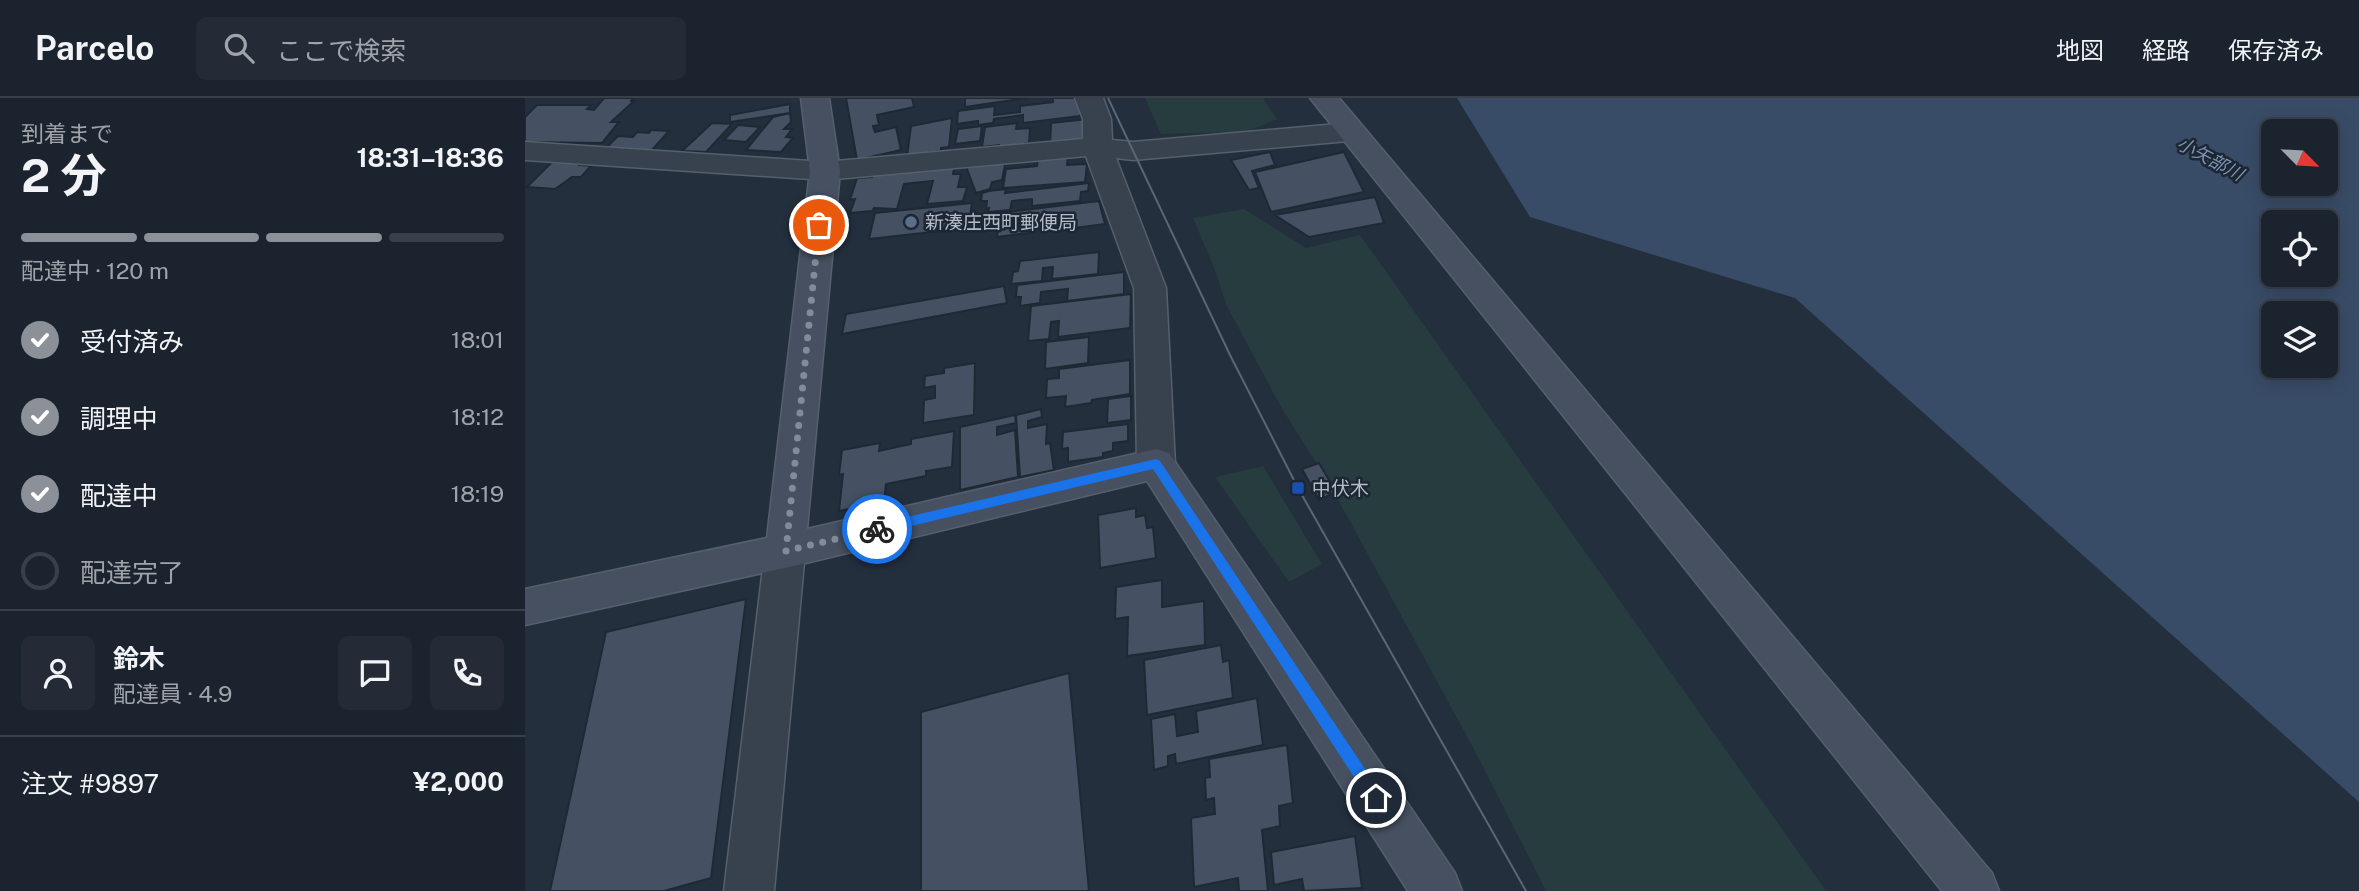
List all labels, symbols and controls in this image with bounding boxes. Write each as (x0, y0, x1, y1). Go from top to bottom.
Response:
search box (196, 17, 686, 80)
text: Parcelo (35, 29, 154, 67)
icon: search (220, 29, 258, 67)
text: ここで検索 (276, 35, 406, 66)
text: 地図 (2056, 36, 2104, 64)
text: 経路 (2142, 36, 2190, 64)
text: 保存済み (2228, 36, 2324, 64)
north arrow (2261, 119, 2338, 196)
map controls (2261, 119, 2338, 378)
text: 到着まで (21, 120, 113, 147)
water label: 小矢部川 (2174, 132, 2249, 186)
text: 18:31–18:36 (356, 142, 504, 173)
text: 2 分 (21, 148, 107, 202)
pin (789, 195, 849, 255)
icon: bag (800, 206, 838, 244)
button: locate (2261, 210, 2338, 287)
place label: 新湊庄西町郵便局 (925, 211, 1077, 233)
marker: 新湊庄西町郵便局 (903, 214, 919, 230)
text: 配達中 · 120 m (21, 257, 169, 284)
button: layers (2261, 301, 2338, 378)
icon: check (21, 321, 59, 359)
text: 受付済み (80, 326, 184, 357)
text: 18:01 (451, 326, 504, 353)
icon: check (21, 398, 59, 436)
text: 調理中 (80, 403, 158, 434)
text: 18:12 (451, 403, 504, 430)
icon: check (21, 475, 59, 513)
place label: 中伏木 (1312, 477, 1369, 499)
text: 配達中 (80, 480, 158, 511)
text: 18:19 (451, 480, 504, 507)
marker: 中伏木 (1290, 480, 1306, 496)
courier (842, 494, 912, 564)
icon: bike (858, 510, 896, 548)
text: 配達完了 (80, 557, 184, 588)
button: person (21, 636, 95, 710)
button: chat (338, 636, 412, 710)
button: phone (430, 636, 504, 710)
text: 鈴木 (113, 643, 165, 674)
text: 配達員 · 4.9 (113, 680, 232, 707)
text: ¥2,000 (413, 766, 504, 797)
text: 注文 #9897 (21, 768, 159, 799)
pin (1346, 768, 1406, 828)
icon: home (1357, 779, 1395, 817)

